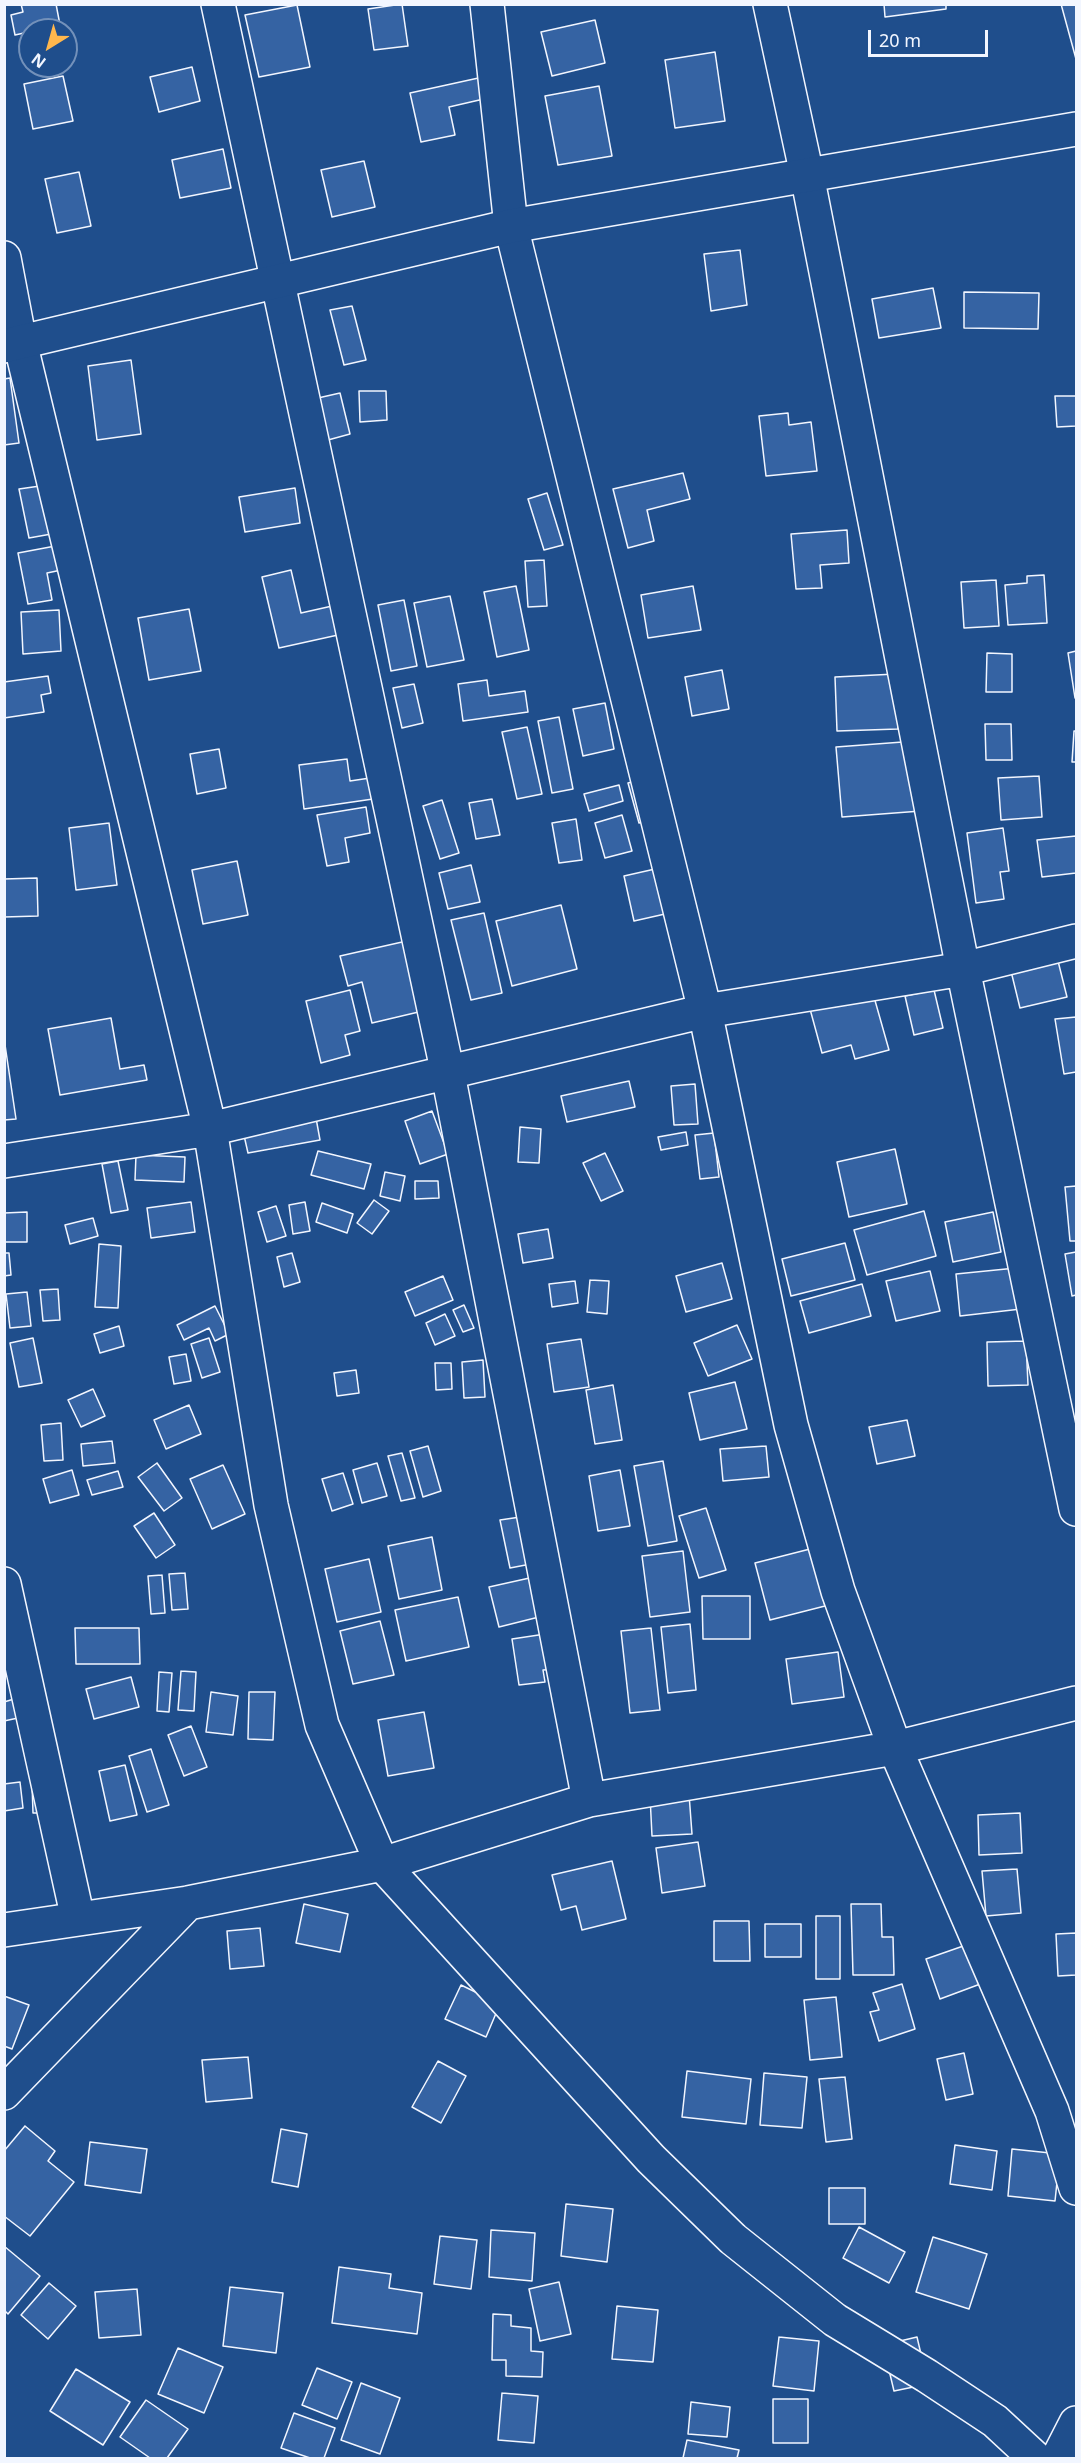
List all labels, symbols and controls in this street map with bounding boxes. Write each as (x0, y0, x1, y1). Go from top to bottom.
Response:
north arrow (18, 18, 78, 78)
scale bar (871, 18, 991, 56)
text: 20 m (879, 28, 921, 52)
text: N (27, 48, 50, 73)

